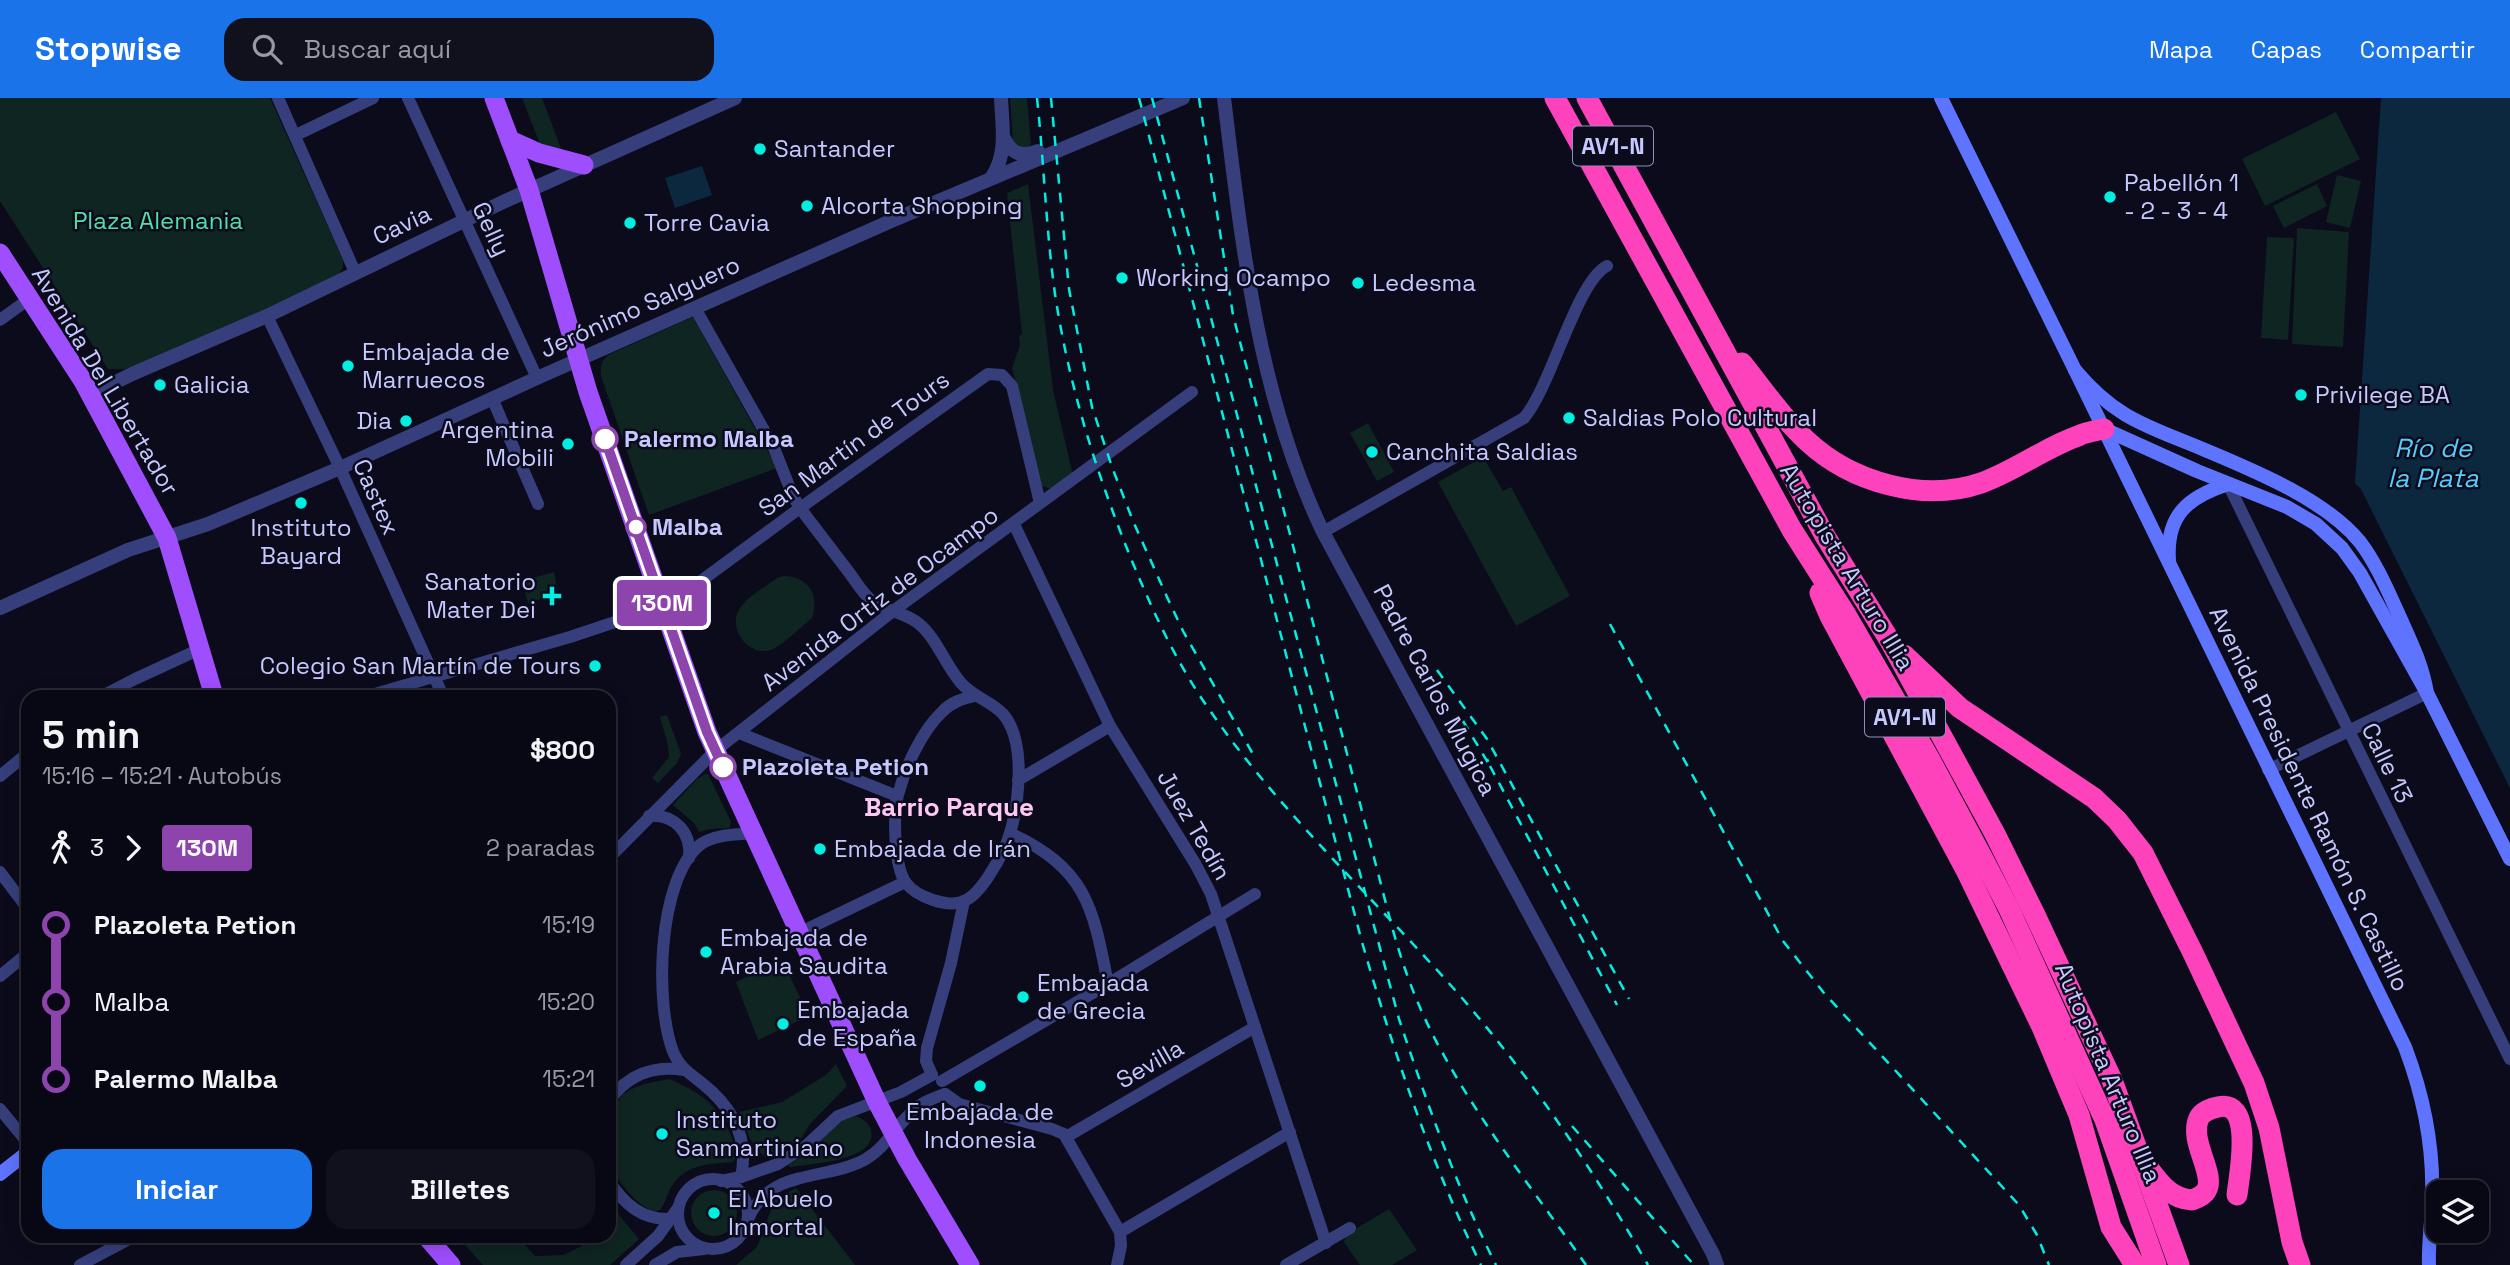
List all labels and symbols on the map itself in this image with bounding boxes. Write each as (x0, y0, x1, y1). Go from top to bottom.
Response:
road number: AV1-N (1573, 126, 1653, 166)
place label: Santander (774, 133, 895, 164)
marker: Santander (752, 141, 768, 157)
place label: Pabellón 1 - 2 - 3 - 4 (2124, 167, 2239, 226)
marker: Pabellón 1 - 2 - 3 - 4 (2102, 189, 2118, 205)
place label: Alcorta Shopping (821, 190, 1022, 221)
street label: Cavia (368, 197, 436, 252)
street label: Gelly (465, 197, 517, 261)
marker: Alcorta Shopping (799, 198, 815, 214)
park label: Plaza Alemania (73, 205, 243, 236)
place label: Torre Cavia (644, 207, 770, 238)
marker: Torre Cavia (622, 215, 638, 231)
street label: Jerónimo Salguero (535, 249, 745, 365)
street label: Avenida Del Libertador (25, 261, 186, 501)
place label: Working Ocampo (1136, 262, 1331, 293)
place label: Ledesma (1372, 267, 1476, 298)
marker: Working Ocampo (1114, 270, 1130, 286)
marker: Ledesma (1350, 275, 1366, 291)
place label: Embajada de Marruecos (362, 336, 510, 395)
marker: Embajada de Marruecos (340, 358, 356, 374)
street label: San Martín de Tours (752, 364, 955, 523)
place label: Galicia (174, 369, 250, 400)
marker: Galicia (152, 377, 168, 393)
place label: Privilege BA (2315, 379, 2450, 410)
marker: Privilege BA (2293, 387, 2309, 403)
place label: Saldias Polo Cultural (1583, 402, 1817, 433)
place label: Dia (356, 405, 392, 436)
marker: Saldias Polo Cultural (1561, 410, 1577, 426)
marker: Dia (398, 413, 414, 429)
place label: Argentina Mobili (441, 414, 554, 473)
place label: Palermo Malba (624, 423, 794, 454)
marker: Palermo Malba (592, 426, 618, 452)
water label: Río de la Plata (2388, 431, 2480, 495)
marker: Argentina Mobili (560, 436, 576, 452)
place label: Canchita Saldias (1386, 436, 1578, 467)
marker: Canchita Saldias (1364, 444, 1380, 460)
street label: Castex (346, 454, 407, 540)
street label: Autopista Arturo Illia (1773, 457, 1922, 676)
marker: Instituto Bayard (293, 495, 309, 511)
street label: Avenida Ortiz de Ocampo (755, 499, 1004, 698)
place label: Malba (652, 511, 723, 542)
place label: Instituto Bayard (250, 512, 352, 571)
marker: Malba (626, 517, 646, 537)
place label: Sanatorio Mater Dei (425, 566, 536, 625)
street label: Padre Carlos Mugica (1367, 579, 1504, 801)
line badge: 130M (613, 580, 711, 626)
marker: Sanatorio Mater Dei (542, 586, 562, 606)
street label: Avenida Presidente Ramón S. Castillo (2202, 601, 2416, 996)
place label: Colegio San Martín de Tours (260, 650, 581, 681)
marker: Colegio San Martín de Tours (587, 658, 603, 674)
road number: AV1-N (1865, 698, 1945, 736)
street label: Calle 13 (2355, 717, 2420, 808)
place label: Plazoleta Petion (742, 751, 929, 782)
marker: Plazoleta Petion (710, 754, 736, 780)
street label: Juez Tedín (1150, 764, 1238, 885)
district label: Barrio Parque (864, 790, 1034, 824)
place label: Embajada de Irán (834, 833, 1031, 864)
marker: Embajada de Irán (812, 841, 828, 857)
place label: Embajada de Arabia Saudita (720, 922, 888, 981)
marker: Embajada de Arabia Saudita (698, 944, 714, 960)
street label: Autopista Arturo Illia (2048, 958, 2169, 1188)
place label: Embajada de Grecia (1037, 967, 1149, 1026)
marker: Embajada de Grecia (1015, 989, 1031, 1005)
place label: Embajada de España (797, 994, 917, 1053)
marker: Embajada de España (775, 1016, 791, 1032)
street label: Sevilla (1110, 1032, 1189, 1095)
marker: Embajada de Indonesia (972, 1078, 988, 1094)
place label: Embajada de Indonesia (906, 1096, 1054, 1155)
place label: Instituto Sanmartiniano (676, 1104, 844, 1163)
marker: Instituto Sanmartiniano (654, 1126, 670, 1142)
place label: El Abuelo Inmortal (728, 1183, 833, 1242)
marker: El Abuelo Inmortal (706, 1205, 722, 1221)

